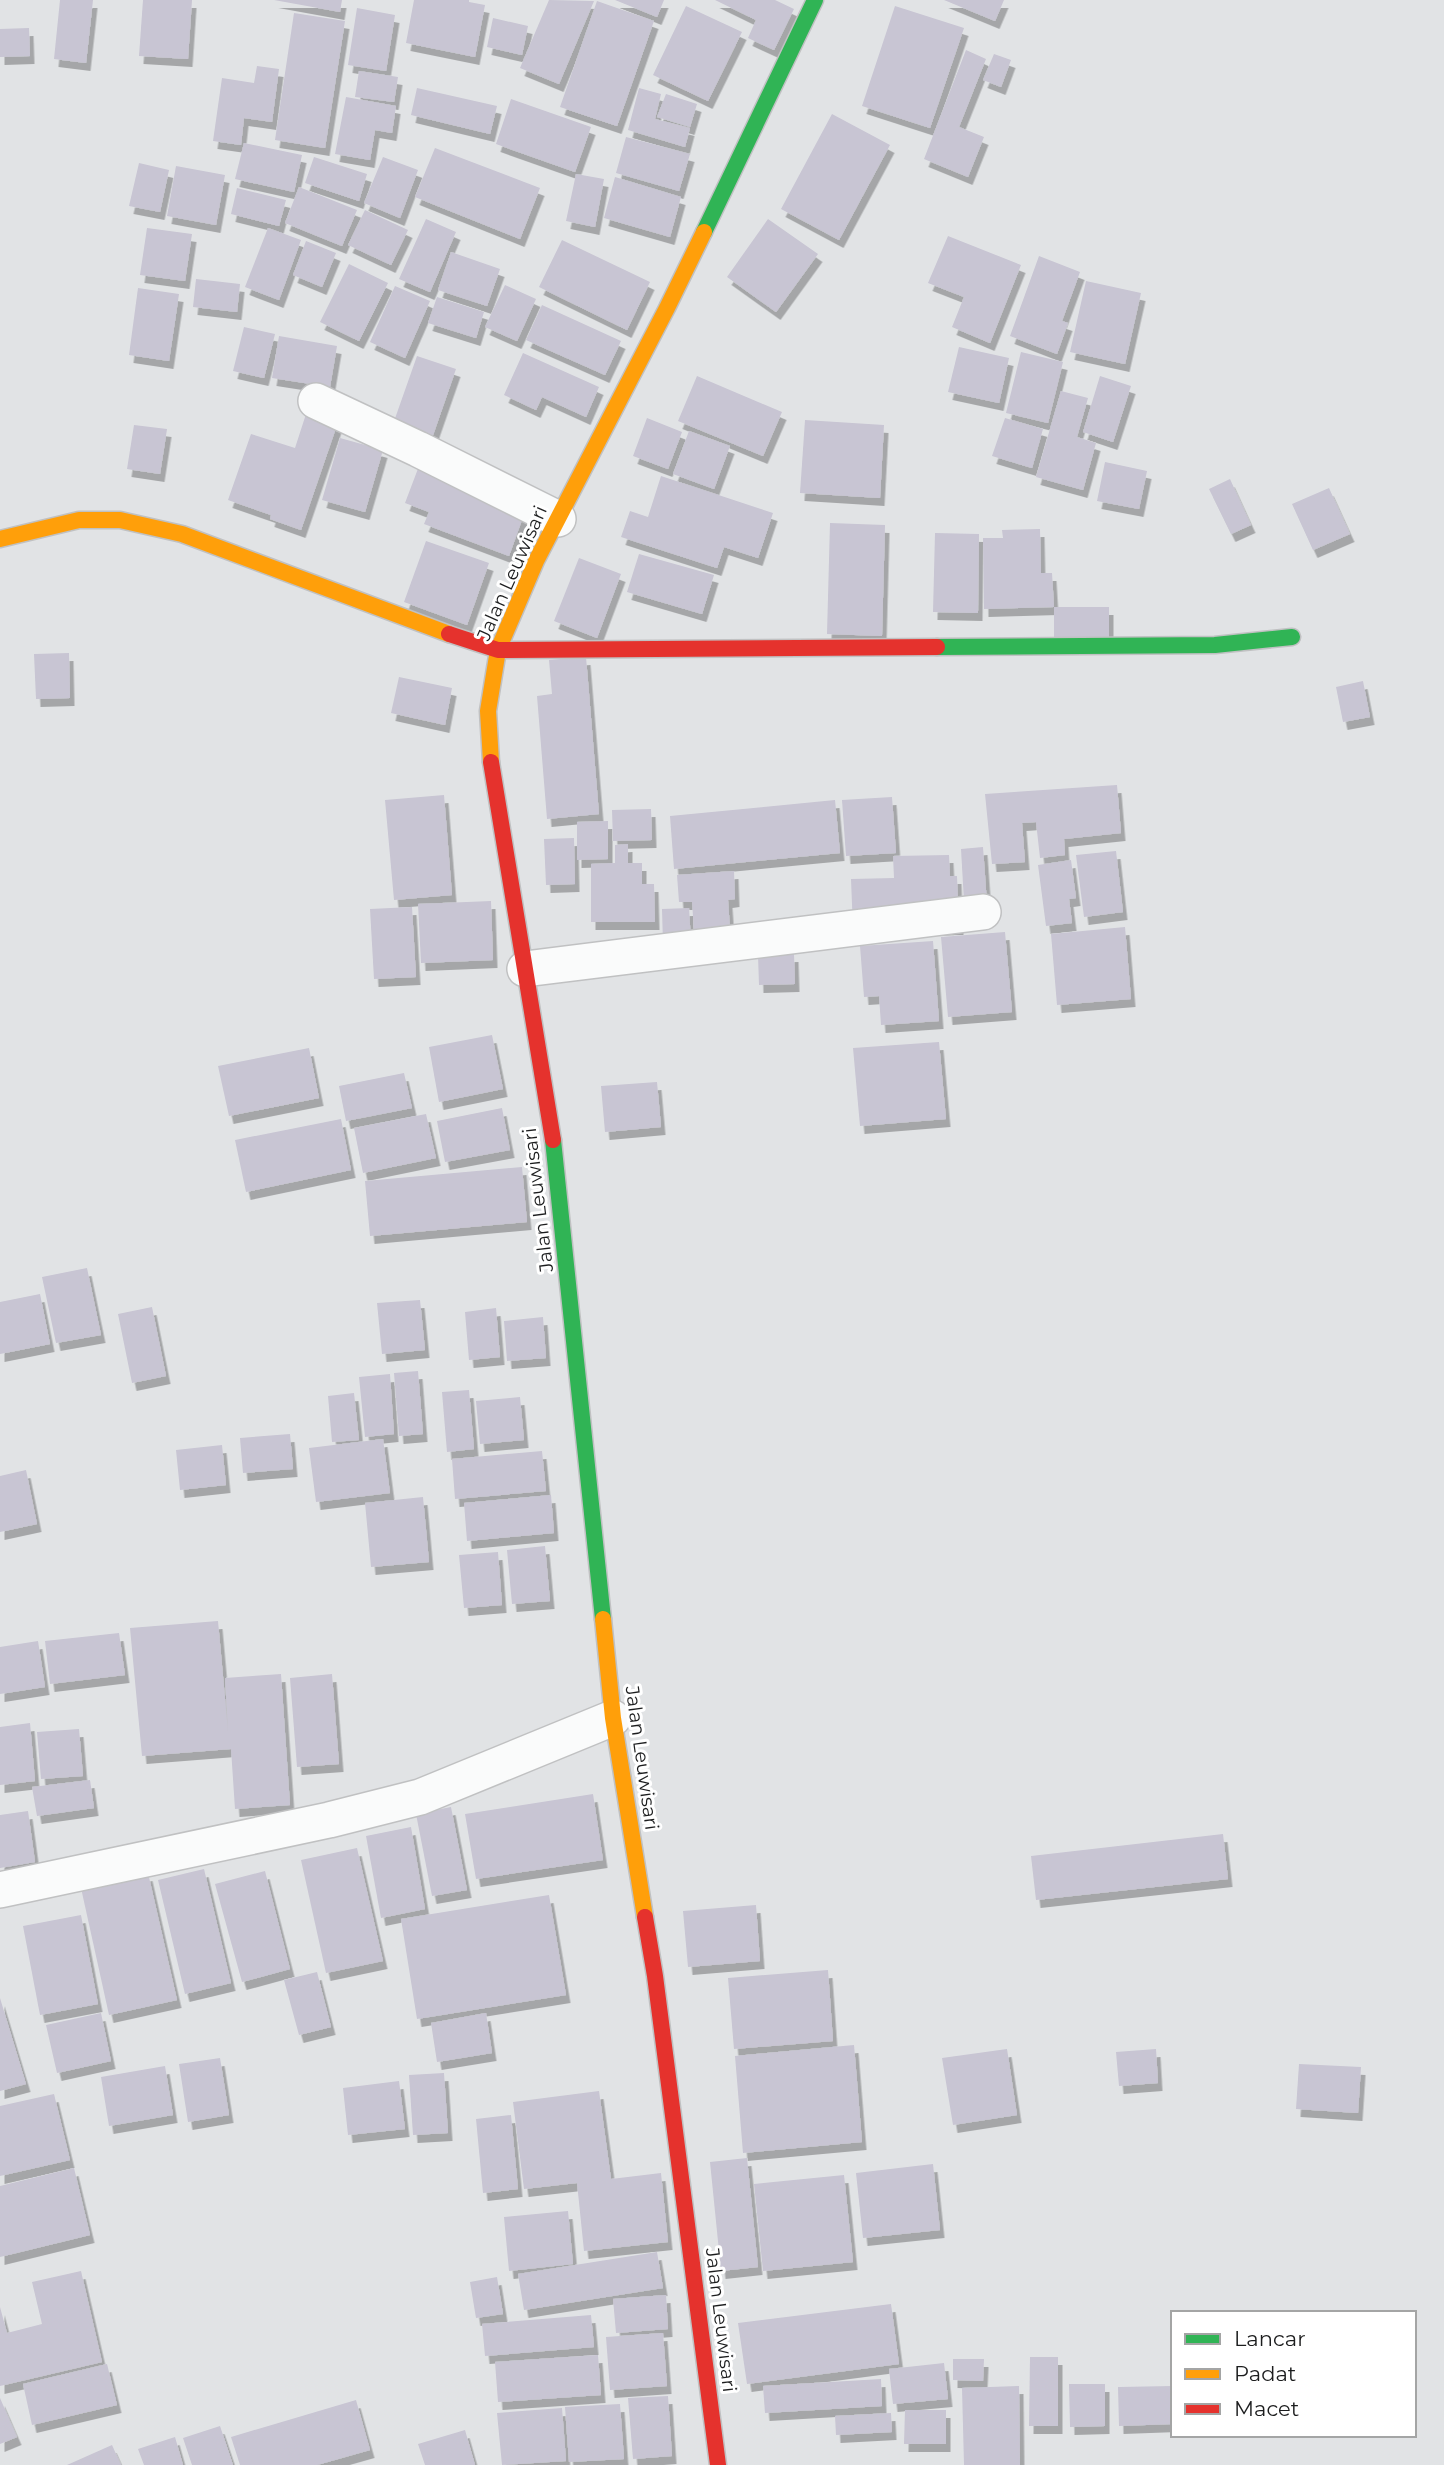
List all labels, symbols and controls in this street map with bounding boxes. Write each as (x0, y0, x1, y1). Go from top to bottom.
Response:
street label: Jalan Leuwisari (472, 502, 552, 645)
street label: Jalan Leuwisari (518, 1127, 558, 1274)
street label: Jalan Leuwisari (620, 1684, 663, 1831)
street label: Jalan Leuwisari (701, 2246, 741, 2393)
legend (1171, 2311, 1416, 2437)
text: Lancar (1234, 2326, 1306, 2351)
text: Padat (1234, 2361, 1296, 2386)
text: Macet (1234, 2396, 1299, 2421)

